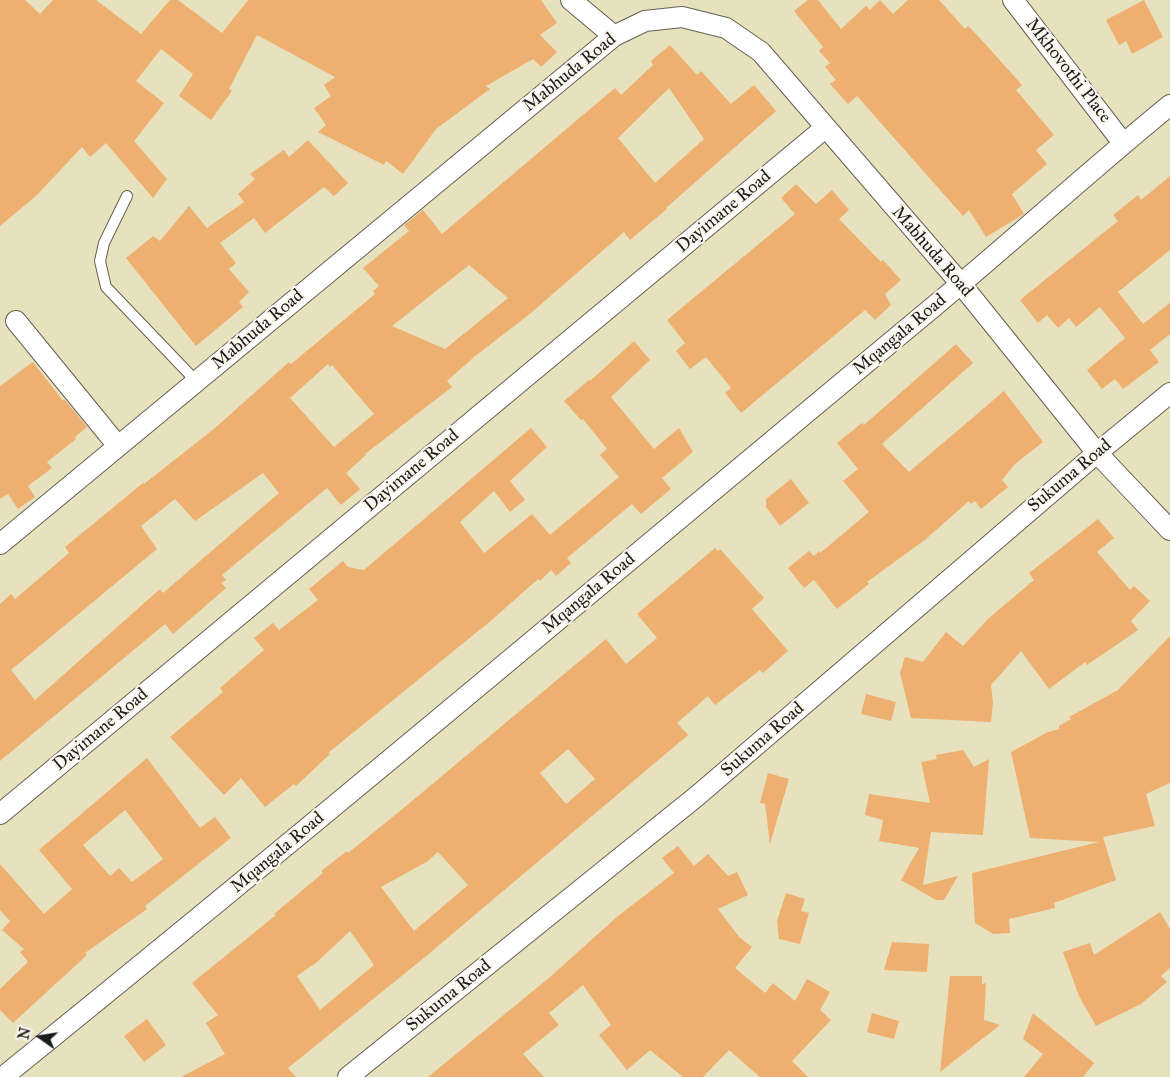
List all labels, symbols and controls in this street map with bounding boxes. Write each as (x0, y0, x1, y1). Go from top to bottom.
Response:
street label: Mkhovothi Place (1020, 14, 1116, 128)
street label: Mabhuda Road (519, 29, 621, 117)
street label: Dayimane Road (672, 166, 776, 258)
street label: Mabhuda Road (887, 202, 977, 302)
street label: Mabhuda Road (208, 285, 308, 375)
street label: Mqangala Road (849, 290, 951, 380)
street label: Dayimane Road (360, 425, 464, 517)
street label: Sukuma Road (1024, 435, 1116, 517)
street label: Mqangala Road (538, 549, 640, 639)
street label: Dayimane Road (49, 684, 153, 776)
street label: Sukuma Road (717, 698, 809, 782)
street label: Mqangala Road (227, 808, 329, 898)
street label: Sukuma Road (402, 955, 496, 1037)
north arrow (15, 1012, 65, 1062)
text: N (15, 1026, 35, 1041)

